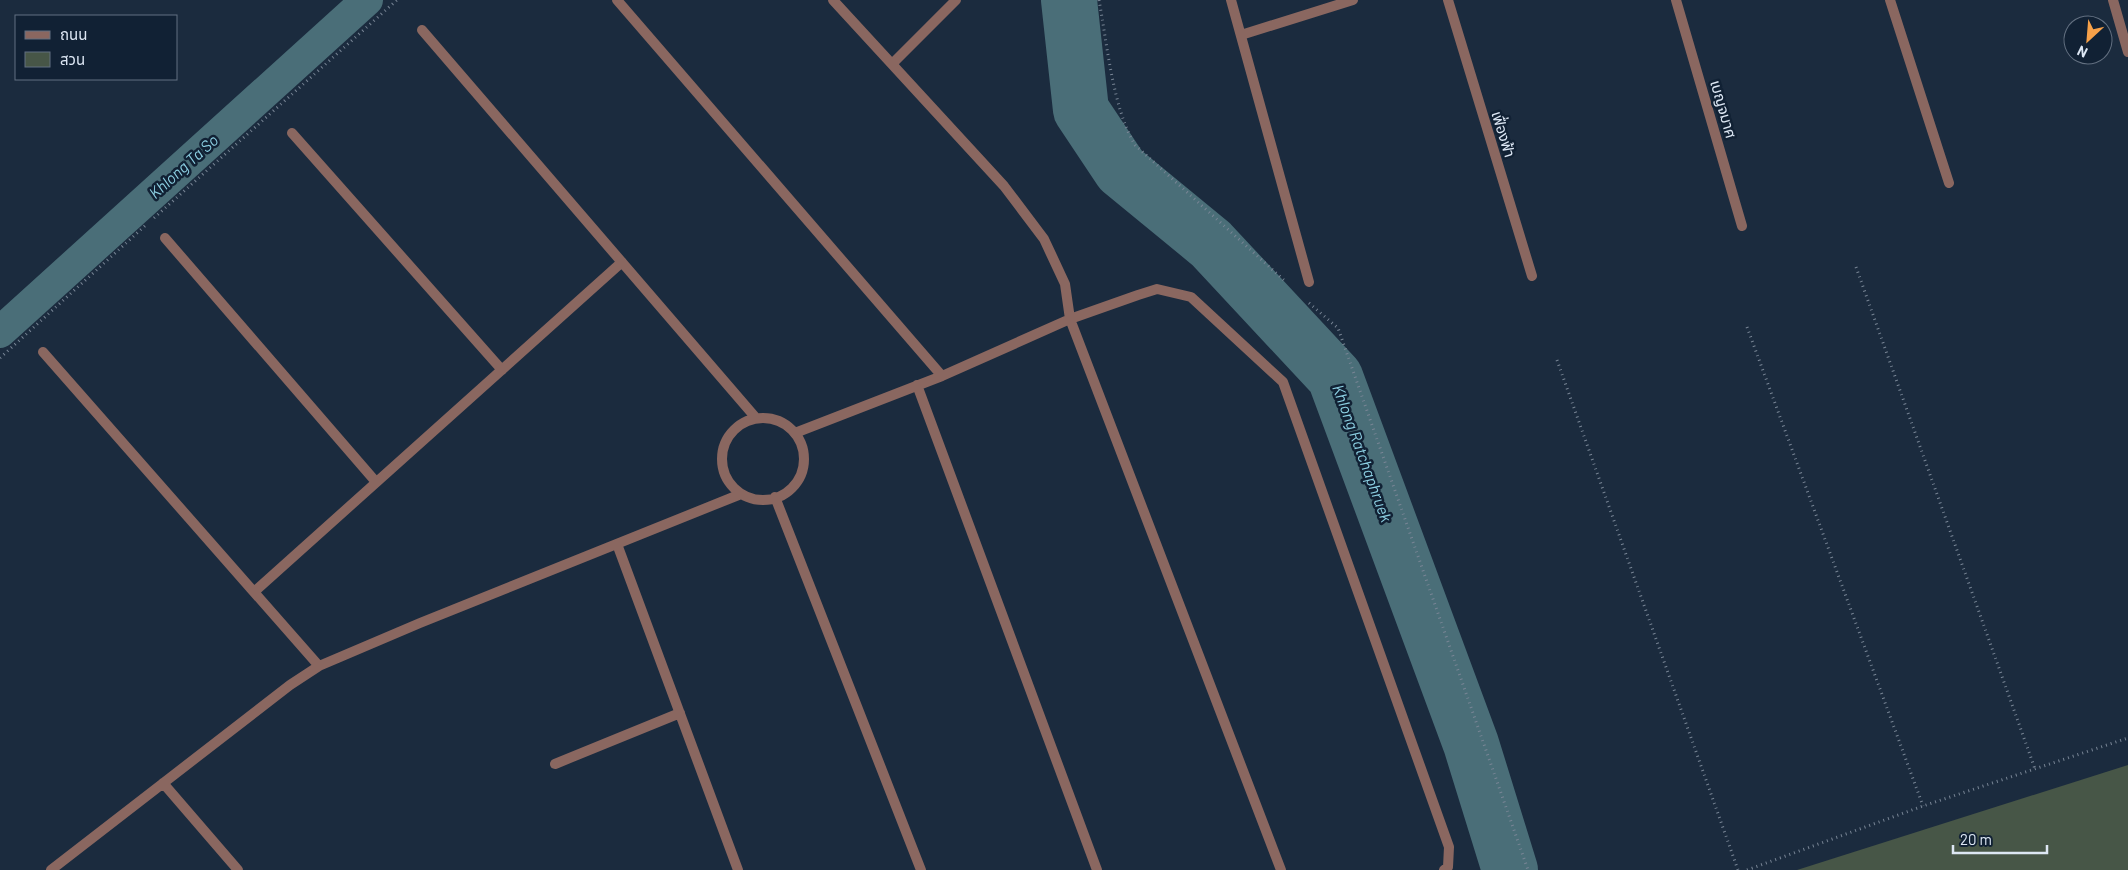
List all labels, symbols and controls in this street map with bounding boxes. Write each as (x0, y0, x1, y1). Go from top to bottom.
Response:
legend (15, 15, 178, 80)
north arrow (2063, 15, 2113, 65)
text: ถนน (60, 25, 87, 43)
text: N (2074, 42, 2090, 62)
text: สวน (60, 50, 85, 68)
street label: เบญจมาศ (1707, 78, 1741, 140)
street label: เฟื่องฟ้า (1488, 108, 1520, 159)
water label: Khlong Ta So (144, 130, 222, 202)
water label: Khlong Ratchaphruek (1329, 382, 1397, 525)
scale bar (1953, 822, 2047, 854)
text: 20 m (1960, 830, 1992, 848)

